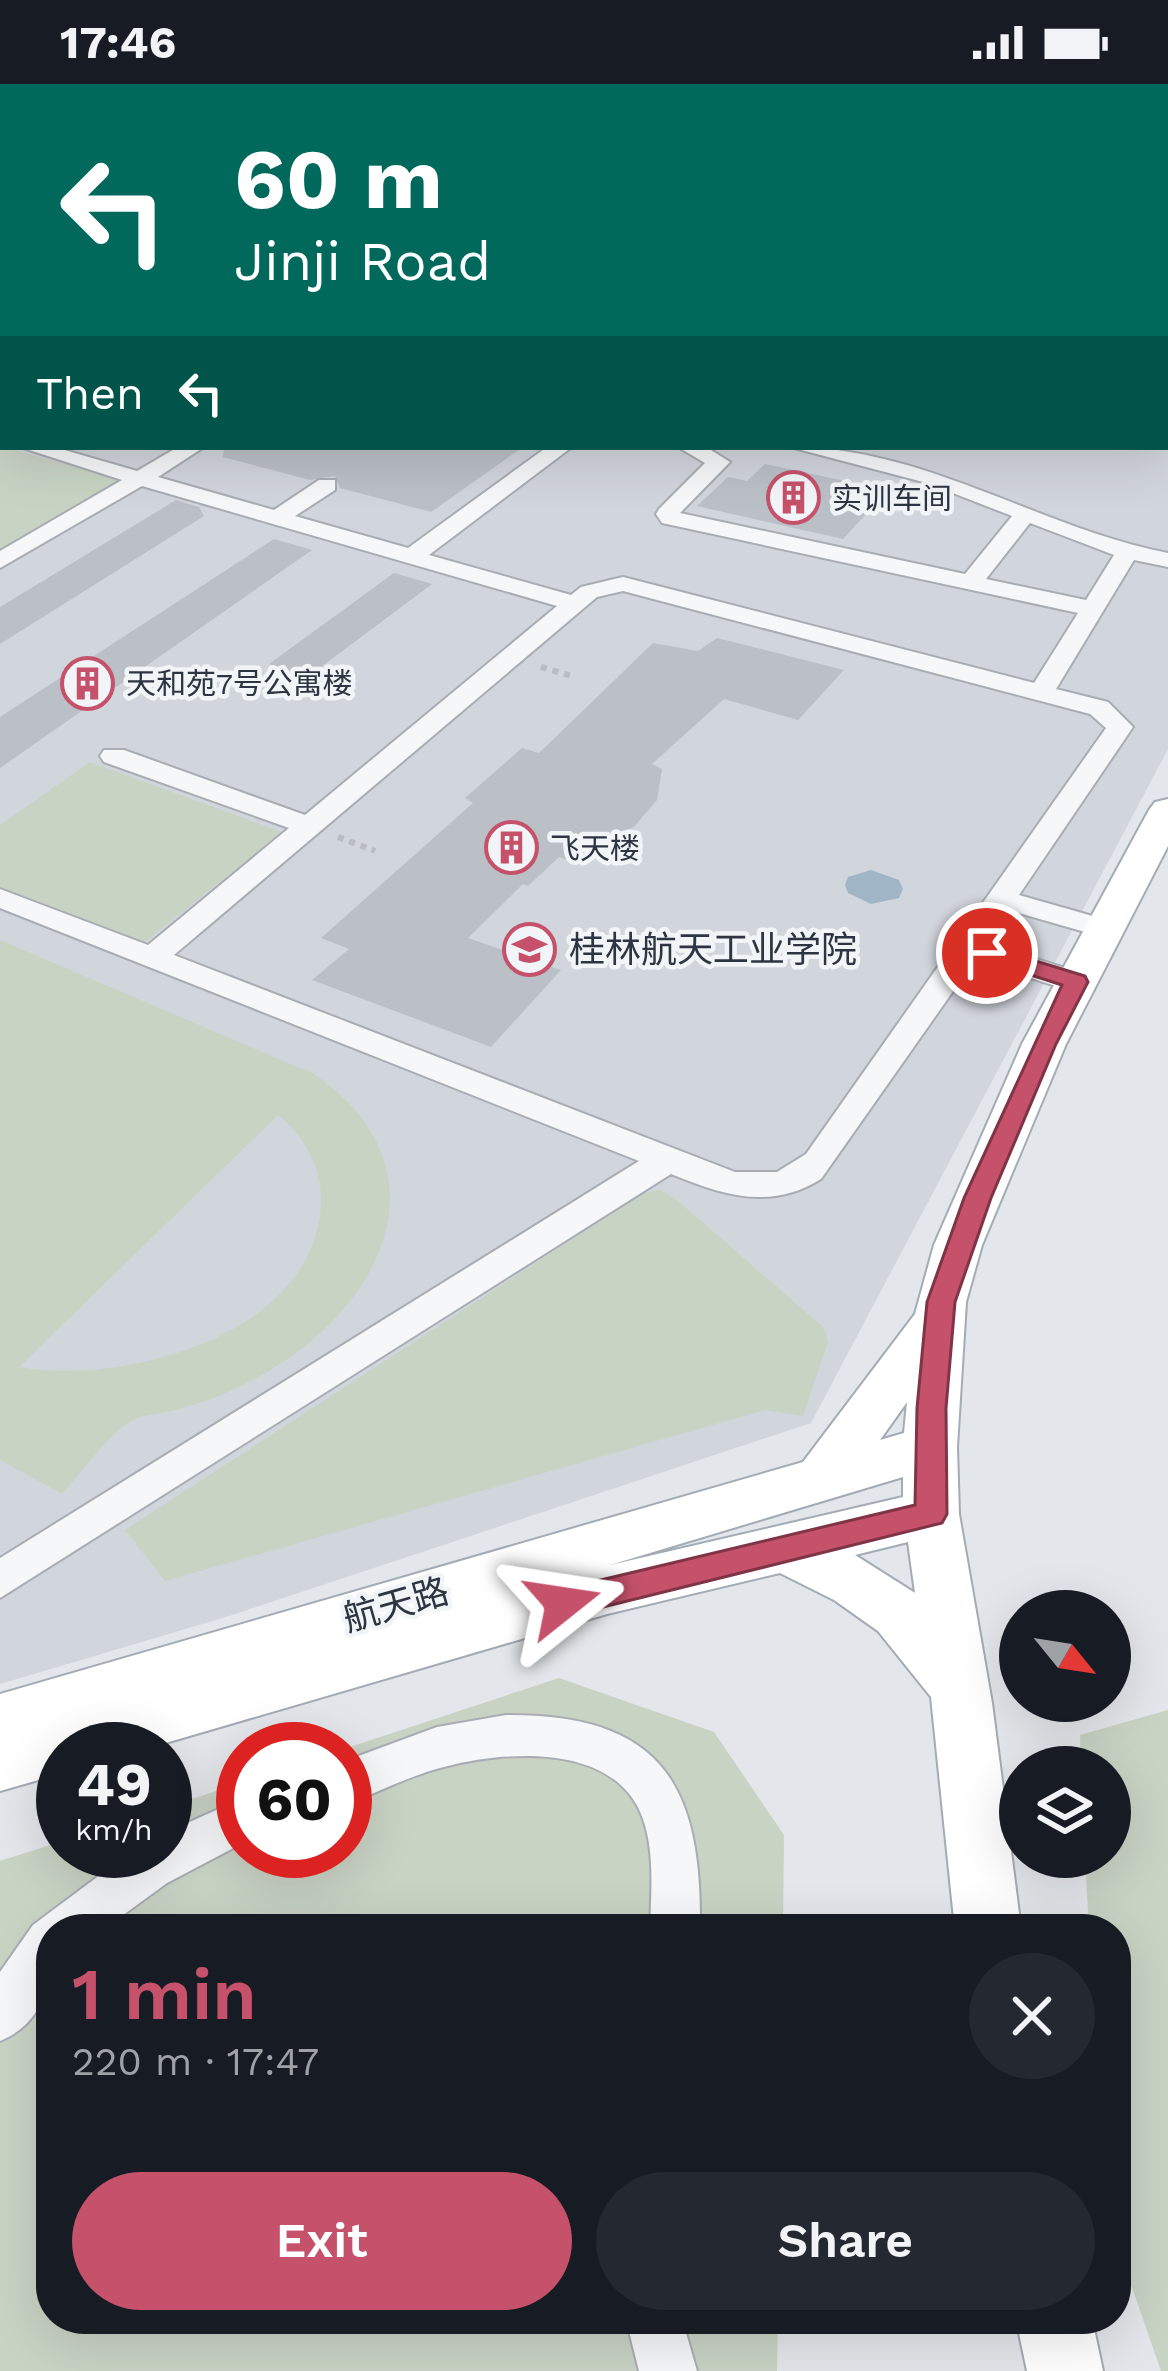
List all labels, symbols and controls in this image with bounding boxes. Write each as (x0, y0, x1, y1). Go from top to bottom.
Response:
text: 17:46 (60, 16, 176, 69)
text: 60 m (234, 130, 443, 228)
icon: left (36, 132, 192, 288)
text: Jinji Road (234, 230, 491, 293)
icon: left (168, 360, 234, 426)
text: Then (36, 367, 144, 420)
building icon: 实训车间 (765, 470, 821, 526)
place label: 实训车间 (832, 481, 952, 516)
building icon: 天和苑7号公寓楼 (59, 655, 115, 711)
place label: 天和苑7号公寓楼 (126, 666, 353, 701)
building icon: 飞天楼 (483, 820, 539, 876)
place label: 飞天楼 (550, 831, 640, 866)
pin (936, 902, 1038, 1004)
icon: arrive (954, 920, 1020, 986)
school or university icon: 桂林航天工业学院 (502, 922, 558, 978)
place label: 桂林航天工业学院 (569, 929, 857, 971)
position arrow (500, 1540, 626, 1666)
street label: 航天路 (338, 1570, 454, 1640)
north arrow (999, 1590, 1131, 1722)
map controls (999, 1590, 1131, 1878)
speed limit sign: 60 (216, 1722, 372, 1878)
button: layers (999, 1746, 1131, 1878)
text: 49 (76, 1749, 152, 1820)
text: km/h (75, 1812, 153, 1847)
text: 1 min (72, 1952, 257, 2036)
button: close (969, 1953, 1095, 2079)
text: 220 m · 17:47 (72, 2039, 319, 2084)
button: Exit (72, 2172, 572, 2310)
button: Share (596, 2172, 1095, 2310)

